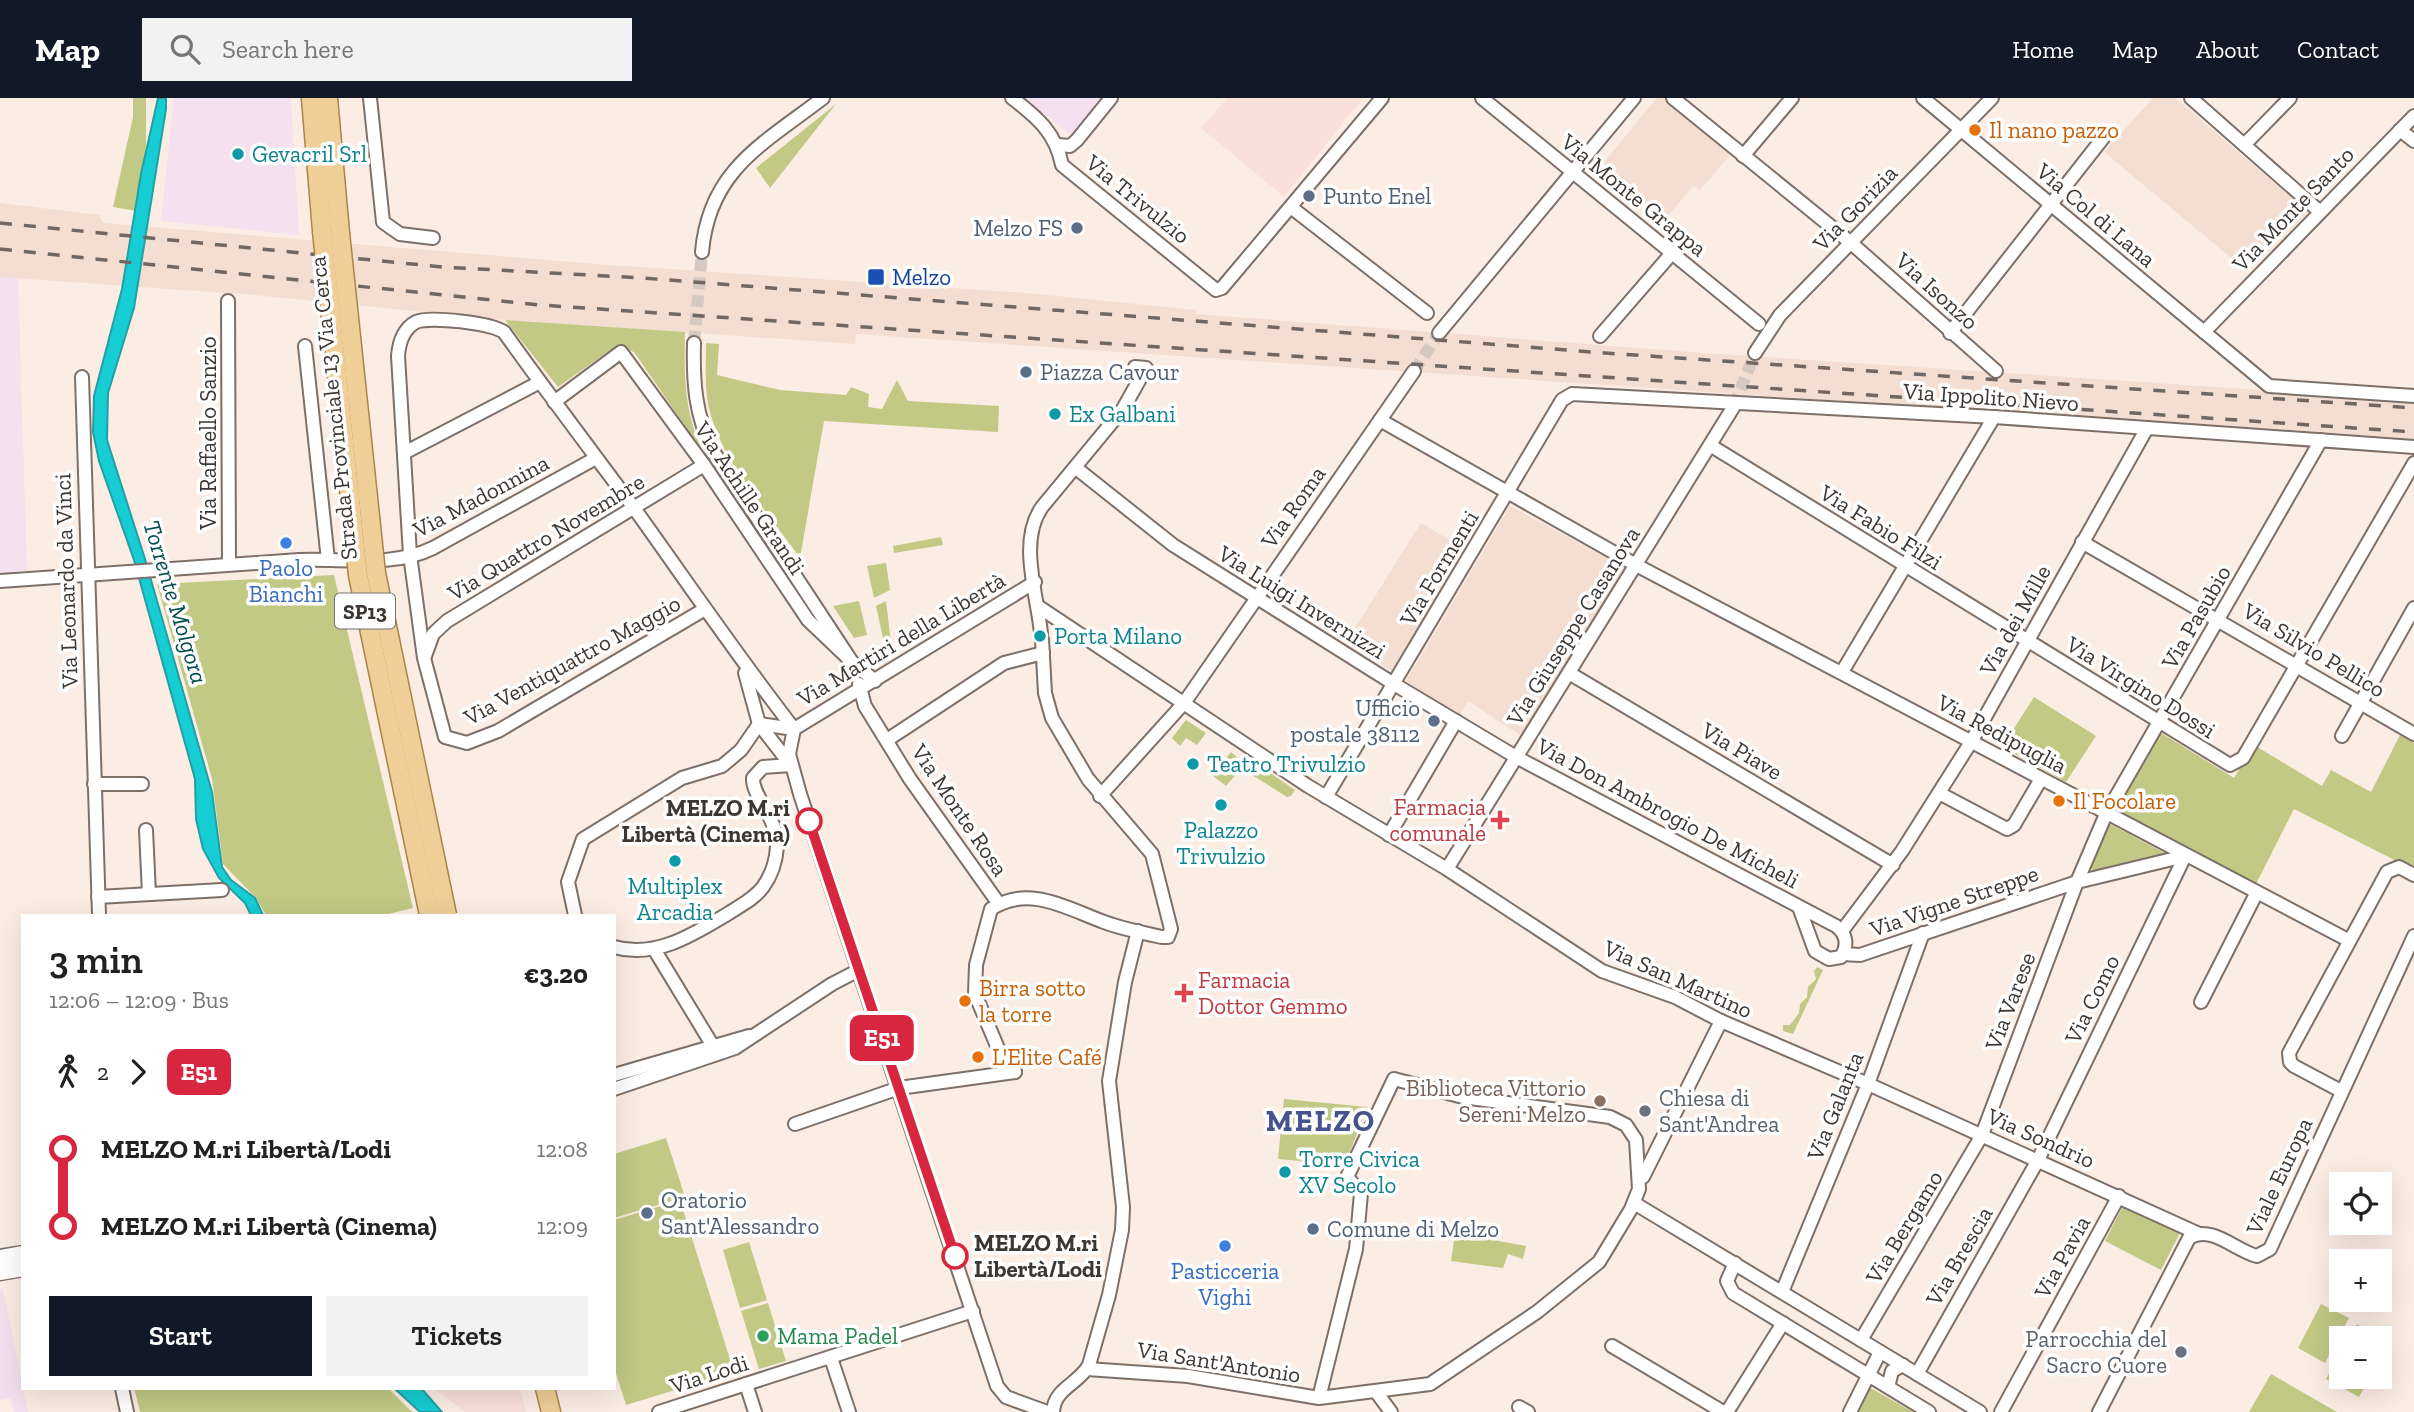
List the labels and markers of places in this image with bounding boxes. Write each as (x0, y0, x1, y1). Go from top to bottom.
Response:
place label: Il nano pazzo (1989, 116, 2119, 144)
marker: Il nano pazzo (1967, 122, 1983, 138)
place label: Gevacril Srl (252, 140, 367, 168)
marker: Gevacril Srl (230, 146, 246, 162)
place label: Punto Enel (1323, 182, 1431, 210)
marker: Punto Enel (1301, 188, 1317, 204)
place label: Melzo FS (974, 214, 1063, 242)
marker: Melzo FS (1069, 220, 1085, 236)
place label: Melzo (892, 263, 951, 291)
marker: Melzo (866, 267, 886, 287)
place label: Piazza Cavour (1040, 358, 1180, 386)
marker: Piazza Cavour (1018, 364, 1034, 380)
place label: Ex Galbani (1069, 400, 1176, 428)
marker: Ex Galbani (1047, 406, 1063, 422)
marker: Paolo Bianchi (278, 535, 294, 551)
place label: Paolo Bianchi (249, 554, 323, 608)
place label: Porta Milano (1054, 622, 1182, 650)
marker: Porta Milano (1032, 628, 1048, 644)
place label: Ufficio postale 38112 (1291, 694, 1420, 748)
marker: Ufficio postale 38112 (1426, 713, 1442, 729)
place label: Teatro Trivulzio (1207, 750, 1366, 778)
marker: Teatro Trivulzio (1185, 756, 1201, 772)
place label: Il Focolare (2073, 787, 2176, 815)
place label: Farmacia comunale (1390, 793, 1486, 847)
marker: Il Focolare (2051, 793, 2067, 809)
place label: MELZO M.ri Libertà (Cinema) (622, 794, 790, 848)
marker: Palazzo Trivulzio (1213, 797, 1229, 813)
marker: MELZO M.ri Libertà (Cinema) (796, 808, 822, 834)
marker: Farmacia comunale (1492, 812, 1508, 828)
place label: Palazzo Trivulzio (1176, 816, 1266, 870)
marker: Multiplex Arcadia (667, 853, 683, 869)
place label: Multiplex Arcadia (628, 872, 723, 926)
place label: Farmacia Dottor Gemmo (1198, 966, 1348, 1020)
place label: Birra sotto la torre (979, 974, 1086, 1028)
marker: Farmacia Dottor Gemmo (1176, 985, 1192, 1001)
marker: Birra sotto la torre (957, 993, 973, 1009)
place label: L'Elite Café (992, 1043, 1102, 1071)
marker: L'Elite Café (970, 1049, 986, 1065)
place label: Biblioteca Vittorio Sereni Melzo (1406, 1074, 1586, 1128)
place label: Chiesa di Sant'Andrea (1659, 1084, 1779, 1138)
marker: Biblioteca Vittorio Sereni Melzo (1592, 1093, 1608, 1109)
marker: Chiesa di Sant'Andrea (1637, 1103, 1653, 1119)
place label: Torre Civica XV Secolo (1299, 1145, 1420, 1199)
marker: Torre Civica XV Secolo (1277, 1164, 1293, 1180)
place label: Oratorio Sant'Alessandro (661, 1186, 819, 1240)
marker: Oratorio Sant'Alessandro (639, 1205, 655, 1221)
place label: Comune di Melzo (1327, 1215, 1499, 1243)
marker: Comune di Melzo (1305, 1221, 1321, 1237)
place label: MELZO M.ri Libertà/Lodi (974, 1229, 1102, 1283)
marker: Pasticceria Vighi (1217, 1238, 1233, 1254)
marker: MELZO M.ri Libertà/Lodi (942, 1243, 968, 1269)
place label: Pasticceria Vighi (1171, 1257, 1279, 1311)
place label: Mama Padel (777, 1322, 898, 1350)
place label: Parrocchia del Sacro Cuore (2025, 1325, 2167, 1379)
marker: Mama Padel (755, 1328, 771, 1344)
marker: Parrocchia del Sacro Cuore (2173, 1344, 2189, 1360)

